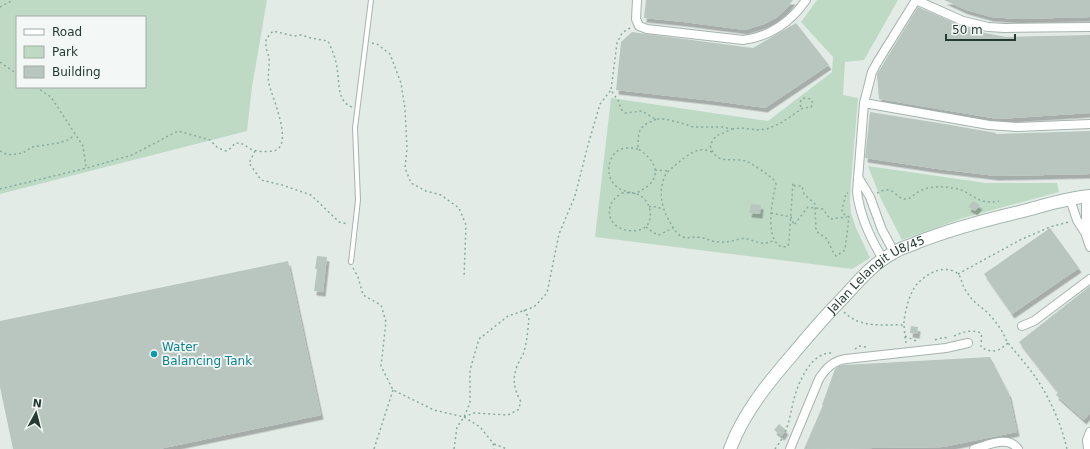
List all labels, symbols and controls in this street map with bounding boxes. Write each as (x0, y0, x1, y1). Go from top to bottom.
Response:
legend (16, 16, 146, 88)
scale bar (946, 16, 1015, 42)
text: 50 m (952, 23, 983, 37)
text: Road (52, 25, 82, 39)
text: Park (52, 45, 78, 59)
text: Building (52, 65, 101, 79)
street label: Jalan Lelangit U8/45 (824, 233, 927, 317)
place label: Water Balancing Tank (162, 340, 252, 368)
marker: Water Balancing Tank (149, 349, 159, 359)
north arrow (16, 393, 56, 433)
text: N (32, 397, 43, 411)

